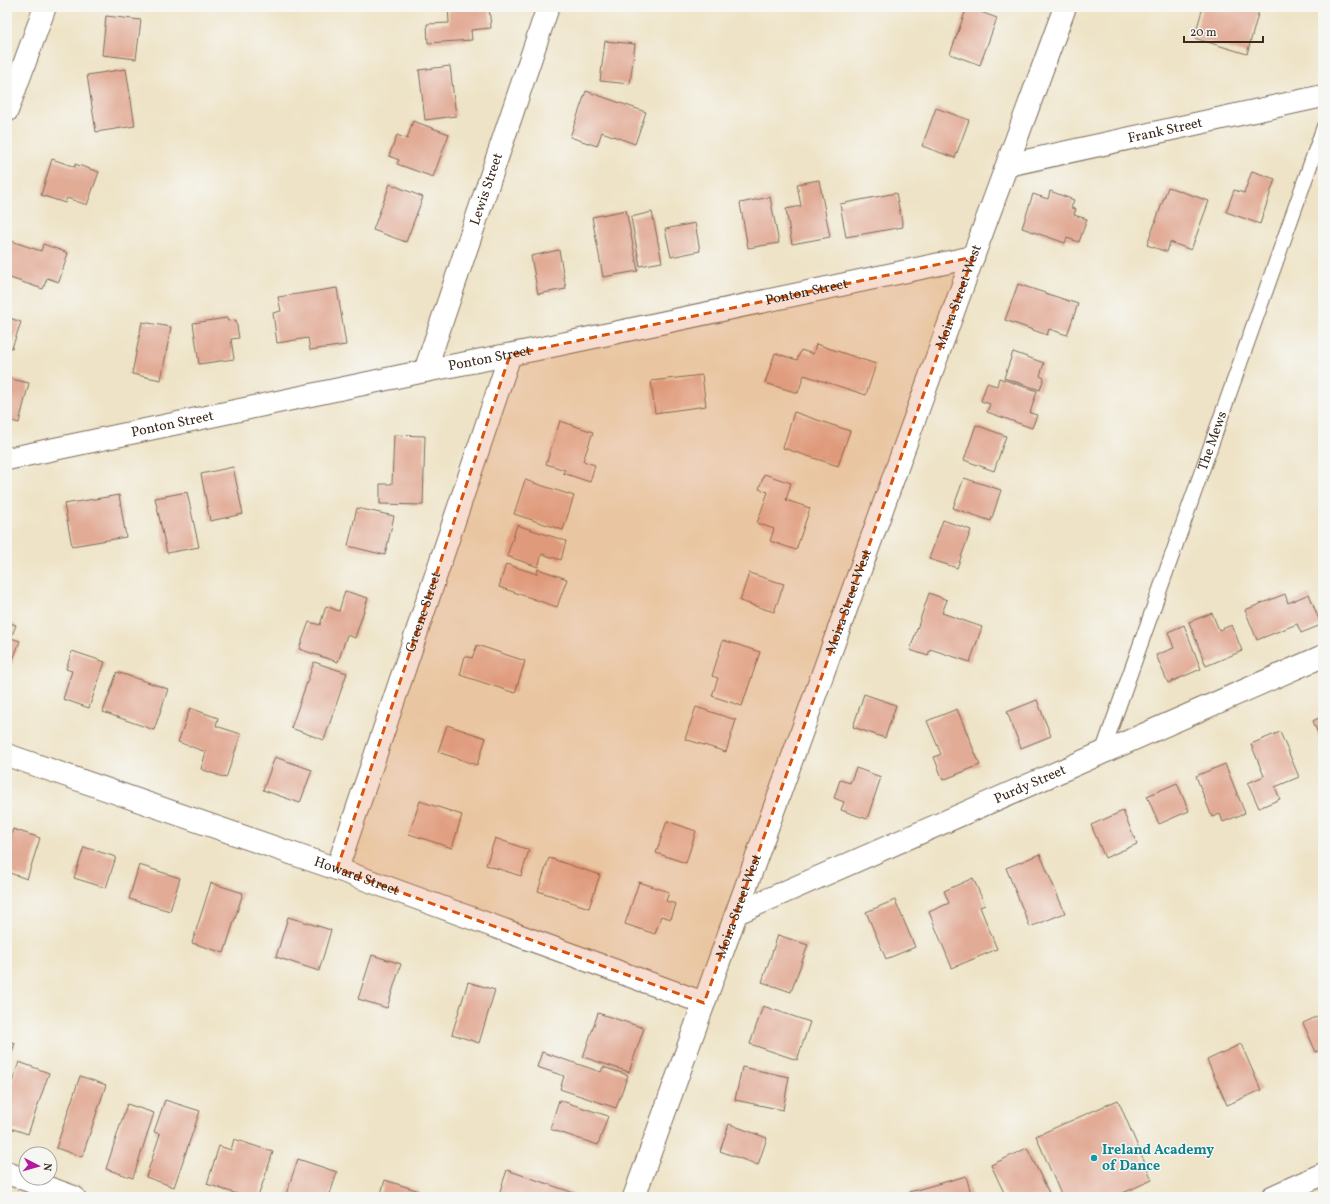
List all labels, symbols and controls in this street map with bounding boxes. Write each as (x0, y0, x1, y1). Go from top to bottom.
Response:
scale bar (1184, 18, 1263, 44)
text: 20 m (1190, 25, 1217, 41)
street label: Frank Street (1126, 113, 1204, 148)
street label: Lewis Street (465, 150, 507, 228)
street label: Moira Street West (931, 242, 986, 352)
street label: Ponton Street (764, 274, 850, 310)
street label: Ponton Street (447, 341, 533, 376)
street label: Ponton Street (129, 406, 215, 442)
street label: The Mews (1193, 409, 1232, 473)
street label: Moira Street West (821, 547, 876, 656)
street label: Greene Street (401, 569, 446, 655)
street label: Purdy Street (991, 760, 1069, 809)
street label: Moira Street West (711, 851, 766, 961)
street label: Howard Street (312, 852, 402, 900)
place label: Ireland Academy of Dance (1102, 1141, 1214, 1176)
north arrow (18, 1146, 58, 1186)
marker: Ireland Academy of Dance (1089, 1153, 1099, 1163)
text: N (39, 1162, 54, 1172)

